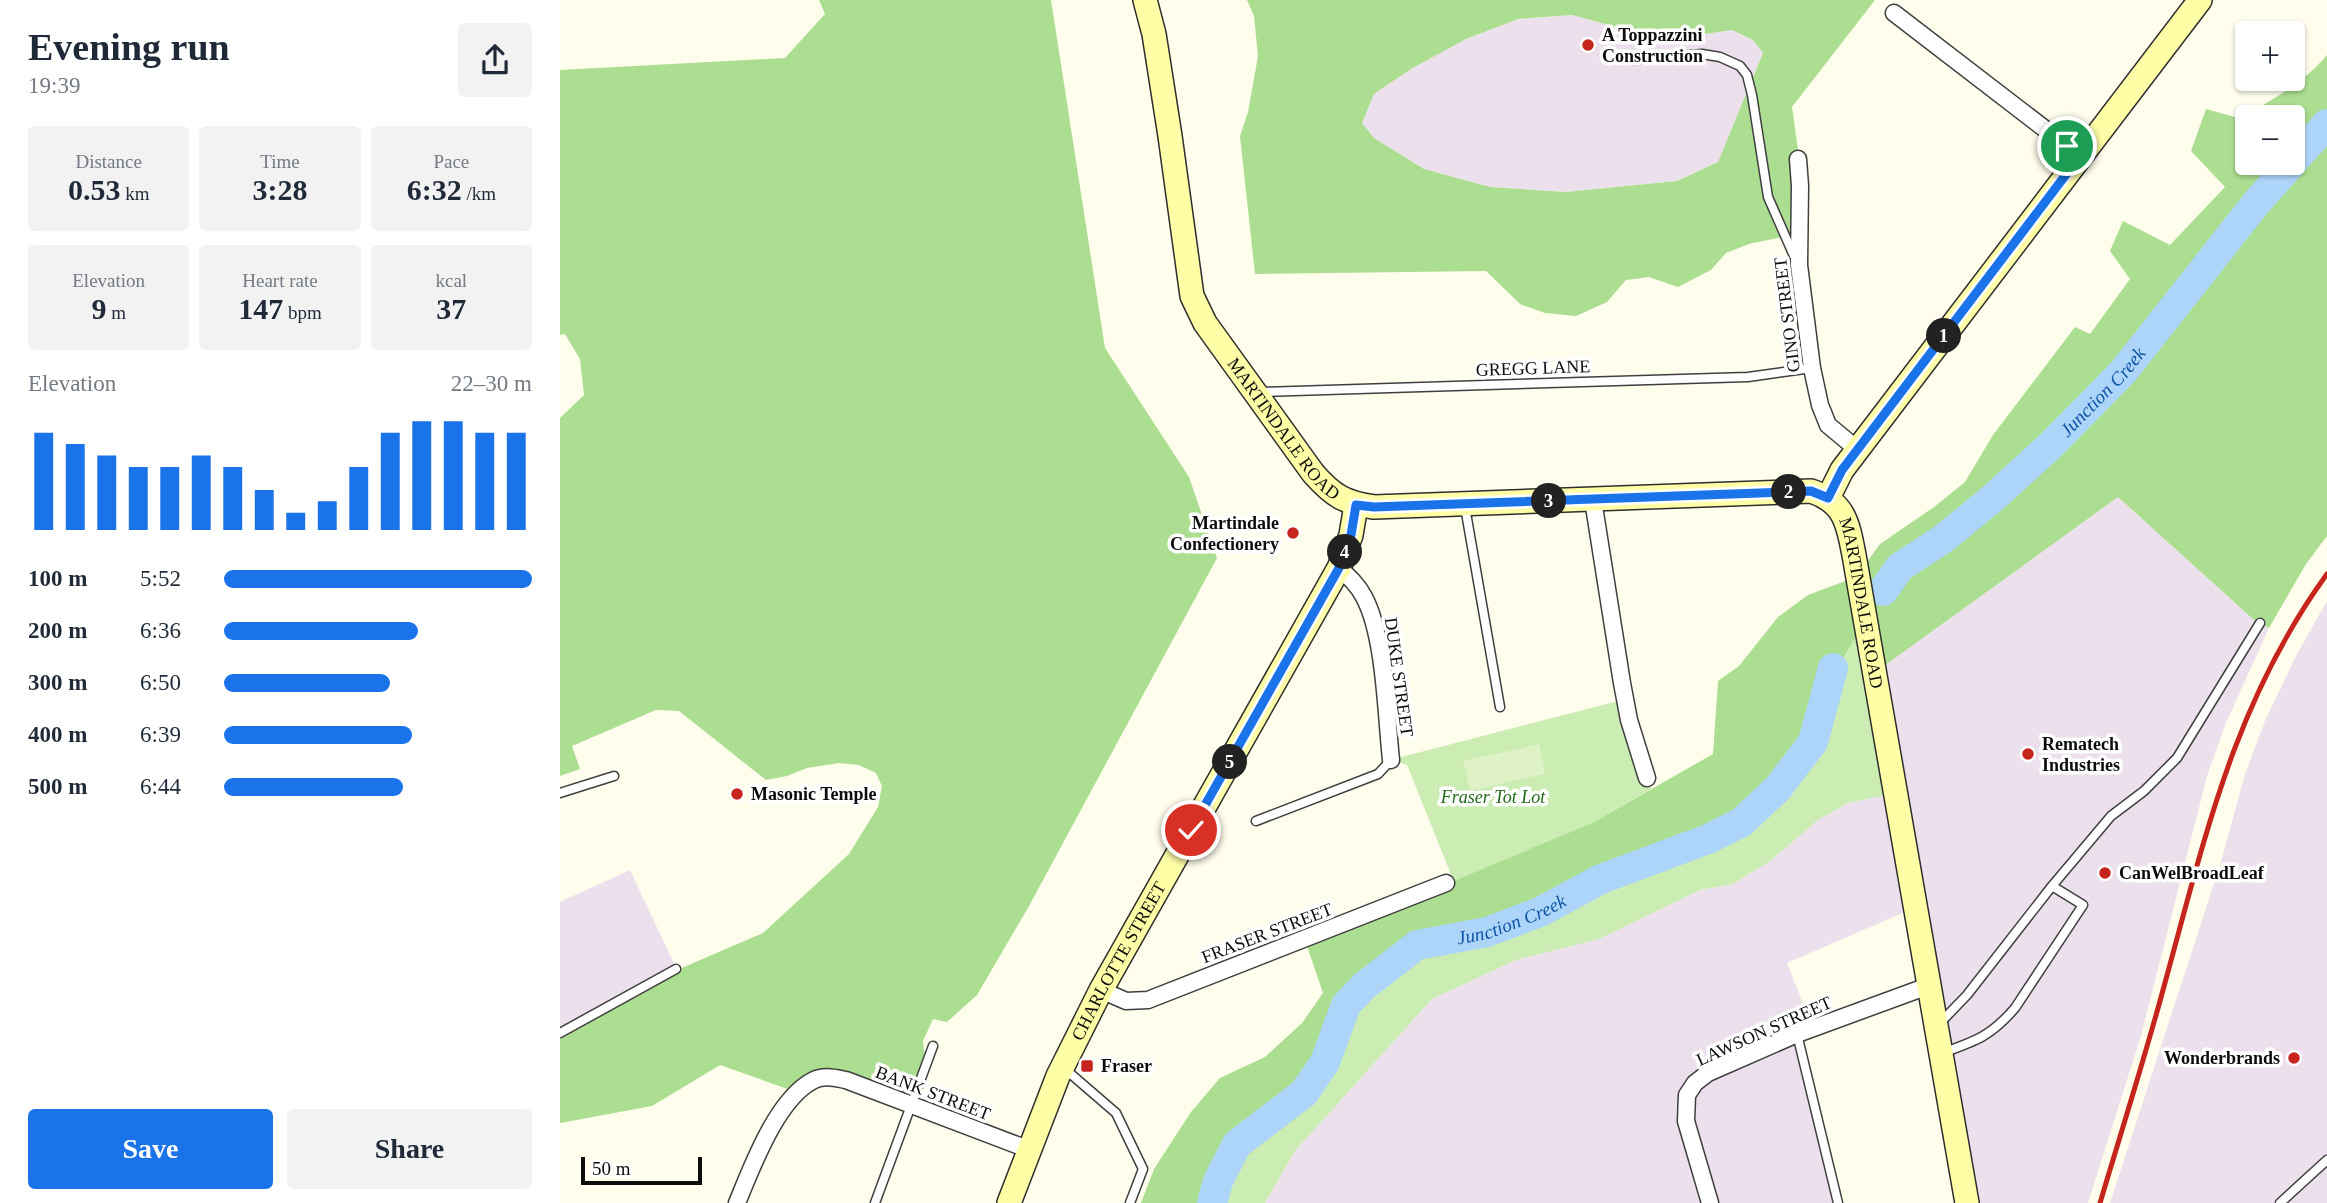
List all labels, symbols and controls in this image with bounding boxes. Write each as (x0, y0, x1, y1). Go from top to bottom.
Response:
map controls (2235, 21, 2305, 175)
button: + (2235, 21, 2305, 91)
button: share (458, 23, 532, 97)
place label: A Toppazzini Construction (1602, 25, 1703, 66)
text: Evening run (28, 26, 230, 68)
marker: A Toppazzini Construction (1580, 37, 1596, 53)
text: 19:39 (28, 73, 80, 98)
button: − (2235, 105, 2305, 175)
pin (2037, 116, 2097, 176)
icon: arrive (2048, 127, 2086, 165)
text: Distance (75, 151, 142, 172)
text: Time (260, 151, 300, 172)
text: Pace (433, 151, 469, 172)
text: 0.53 (68, 173, 120, 206)
text: 3:28 (252, 173, 307, 206)
text: 6:32 (407, 173, 462, 206)
text: km (120, 183, 149, 204)
text: /km (462, 183, 496, 204)
street label: GINO STREET (1770, 256, 1804, 374)
text: Elevation (72, 270, 145, 291)
text: Heart rate (242, 270, 318, 291)
text: kcal (435, 270, 467, 291)
text: 9 (91, 292, 106, 325)
text: 147 (238, 292, 283, 325)
text: 37 (436, 292, 466, 325)
text: m (106, 302, 126, 323)
text: bpm (283, 302, 322, 323)
pin: 1 (1926, 318, 1962, 354)
text: 1 (1939, 325, 1948, 346)
water label: Junction Creek (2056, 343, 2150, 441)
street label: MARTINDALE ROAD (1223, 354, 1344, 504)
street label: GREGG LANE (1475, 356, 1591, 380)
text: Elevation (28, 371, 116, 396)
text: 22–30 m (451, 371, 532, 396)
pin: 2 (1772, 475, 1806, 510)
text: 2 (1784, 481, 1793, 502)
pin: 3 (1532, 484, 1566, 518)
text: 3 (1544, 490, 1553, 511)
place label: Martindale Confectionery (1170, 513, 1279, 554)
street label: MARTINDALE ROAD (1835, 515, 1887, 690)
marker: Martindale Confectionery (1285, 525, 1301, 541)
pin: 4 (1328, 534, 1362, 570)
text: 4 (1340, 541, 1349, 562)
text: 100 m (28, 566, 87, 591)
text: 5:52 (140, 566, 181, 591)
street label: DUKE STREET (1381, 616, 1417, 738)
text: 200 m (28, 618, 87, 643)
text: 6:36 (140, 618, 181, 643)
text: 300 m (28, 670, 87, 695)
text: 6:50 (140, 670, 181, 695)
text: 400 m (28, 722, 87, 747)
text: 6:39 (140, 722, 181, 747)
place label: Rematech Industries (2042, 734, 2120, 775)
pin: 5 (1212, 744, 1248, 780)
marker: Rematech Industries (2020, 746, 2036, 762)
text: 5 (1225, 751, 1234, 772)
text: 500 m (28, 774, 87, 799)
text: 6:44 (140, 774, 181, 799)
place label: Masonic Temple (751, 784, 877, 804)
marker: Masonic Temple (729, 786, 745, 802)
park label: Fraser Tot Lot (1440, 787, 1546, 807)
pin (1161, 800, 1221, 860)
icon: check (1172, 811, 1210, 849)
place label: CanWelBroadLeaf (2119, 863, 2265, 883)
marker: CanWelBroadLeaf (2097, 865, 2113, 881)
street label: CHARLOTTE STREET (1067, 878, 1170, 1044)
water label: Junction Creek (1455, 890, 1570, 948)
street label: FRASER STREET (1199, 899, 1335, 967)
street label: LAWSON STREET (1693, 992, 1835, 1070)
place label: Wonderbrands (2164, 1048, 2280, 1068)
marker: Wonderbrands (2286, 1050, 2302, 1066)
place label: Fraser (1101, 1056, 1152, 1076)
marker: Fraser (1079, 1058, 1095, 1074)
street label: BANK STREET (873, 1062, 993, 1124)
button: Save (28, 1109, 273, 1189)
button: Share (287, 1109, 532, 1189)
scale bar (581, 1154, 702, 1186)
text: 50 m (592, 1158, 631, 1179)

